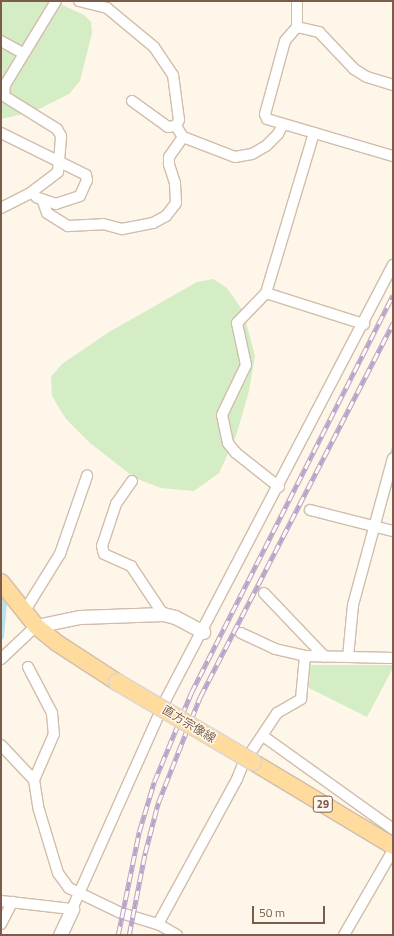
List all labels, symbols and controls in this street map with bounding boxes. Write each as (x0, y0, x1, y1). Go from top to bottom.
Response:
street label: 直方宗像線 (160, 702, 218, 746)
road number: 29 (312, 795, 334, 813)
scale bar (254, 898, 327, 924)
text: 50 m (259, 903, 285, 922)

